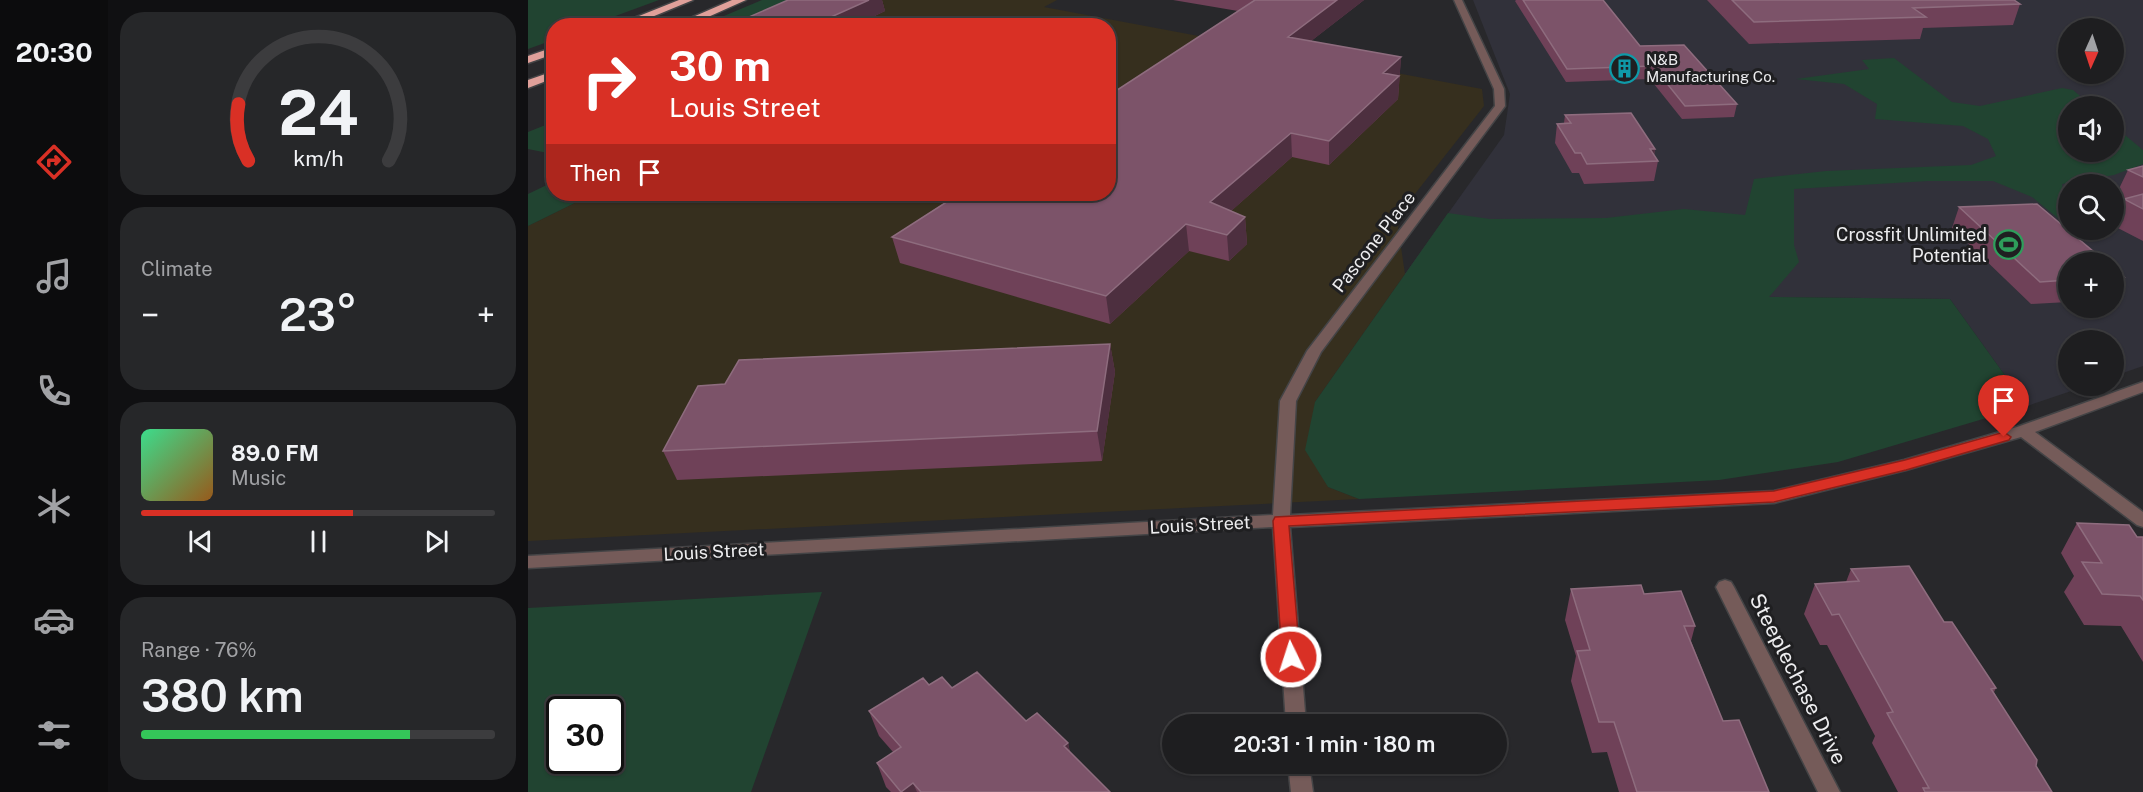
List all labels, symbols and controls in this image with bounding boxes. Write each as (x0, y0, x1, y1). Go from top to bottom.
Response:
north arrow (2058, 18, 2124, 84)
map controls (2058, 18, 2124, 396)
text: 20:30 (15, 36, 93, 68)
text: 30 m (669, 41, 771, 90)
icon: right (570, 42, 648, 120)
place label: N&B Manufacturing Co. (1646, 51, 1775, 85)
building icon: N&B Manufacturing Co. (1609, 53, 1641, 85)
text: 24 (278, 76, 358, 149)
text: Louis Street (669, 91, 821, 123)
button: sound (2058, 96, 2124, 162)
icon: directions (33, 141, 75, 183)
text: km/h (293, 146, 343, 171)
icon: arrive (633, 156, 666, 189)
text: Then (570, 160, 621, 186)
button: search (2058, 174, 2124, 240)
street label: Pascone Place (1328, 187, 1419, 296)
place label: Crossfit Unlimited Potential (1836, 224, 1987, 266)
sports icon: Crossfit Unlimited Potential (1992, 229, 2024, 261)
button: + (2058, 252, 2124, 318)
icon: music (33, 255, 75, 297)
text: Climate (141, 257, 213, 281)
text: 23° (279, 288, 357, 341)
text: − (141, 296, 159, 334)
text: + (477, 296, 495, 334)
button: − (2058, 330, 2124, 396)
icon: phone (33, 370, 75, 412)
pin (1978, 375, 2029, 437)
icon: arrive (1987, 384, 2020, 417)
text: 89.0 FM (231, 440, 319, 466)
text: Music (231, 466, 286, 490)
icon: climate (33, 485, 75, 527)
street label: Louis Street (1149, 511, 1251, 538)
icon: previous (184, 525, 217, 558)
icon: pause (302, 525, 335, 558)
icon: next (420, 525, 453, 558)
street label: Louis Street (663, 538, 765, 565)
street label: Steeplechase Drive (1745, 589, 1852, 768)
icon: car (33, 599, 75, 641)
position arrow (1259, 625, 1323, 689)
text: Range · 76% (141, 638, 257, 662)
text: 380 km (141, 669, 304, 722)
speed limit sign: 30 (546, 696, 624, 774)
icon: filters (33, 714, 75, 756)
text: 20:31 · 1 min · 180 m (1234, 731, 1435, 757)

